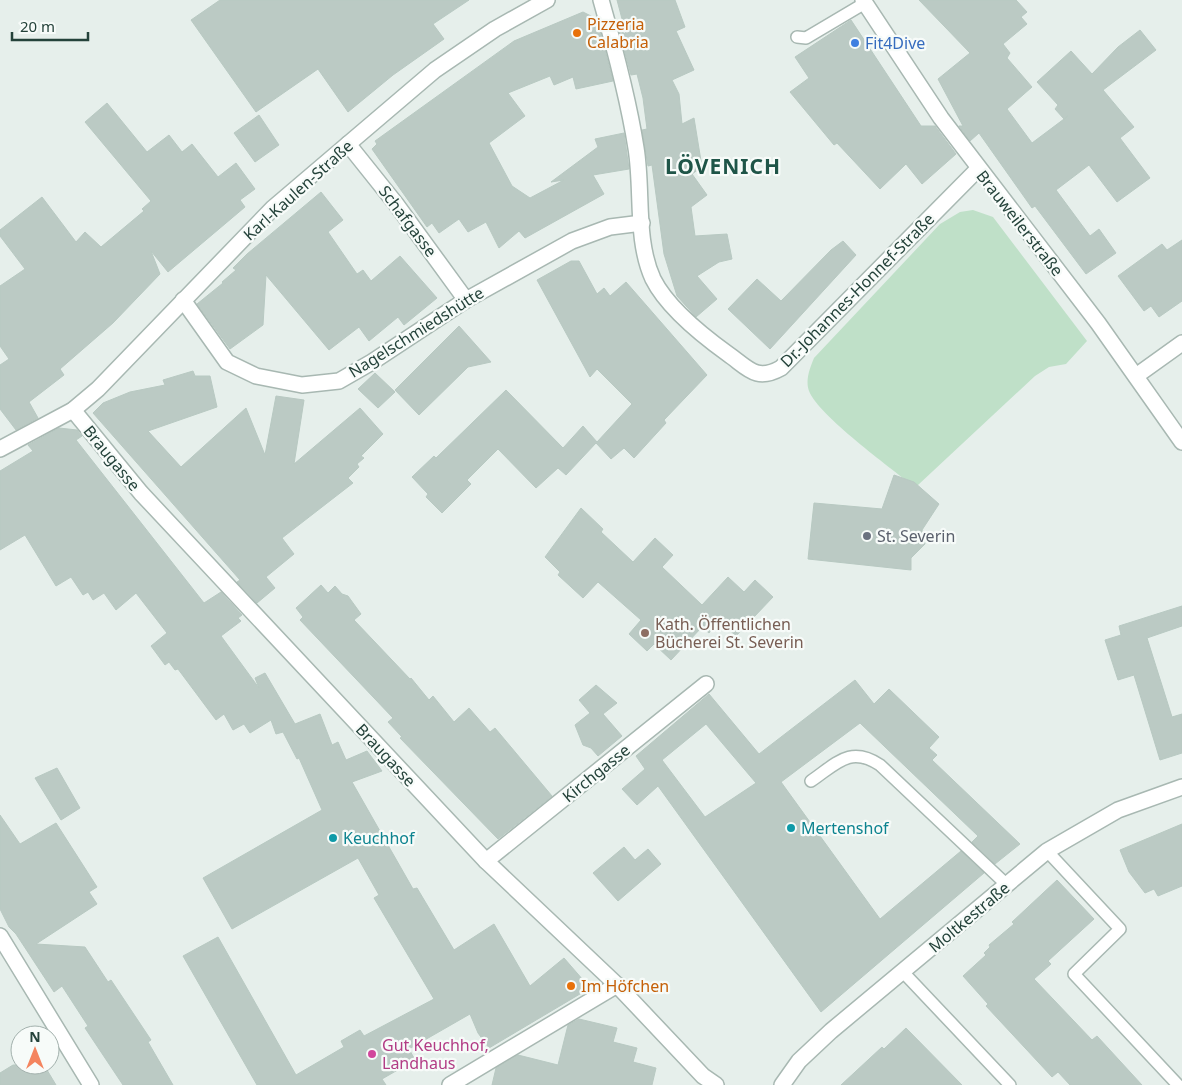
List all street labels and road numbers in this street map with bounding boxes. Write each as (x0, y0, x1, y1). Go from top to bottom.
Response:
street label: Karl-Kaulen-Straße (238, 135, 358, 245)
street label: Brauweilerstraße (972, 165, 1068, 281)
street label: Schafgasse (374, 181, 442, 261)
street label: Dr.-Johannes-Honnef-Straße (775, 208, 939, 372)
street label: Nagelschmiedshütte (344, 282, 488, 382)
street label: Braugasse (79, 420, 145, 496)
street label: Braugasse (351, 719, 421, 791)
street label: Kirchgasse (558, 739, 634, 807)
street label: Moltkestraße (924, 877, 1014, 957)

